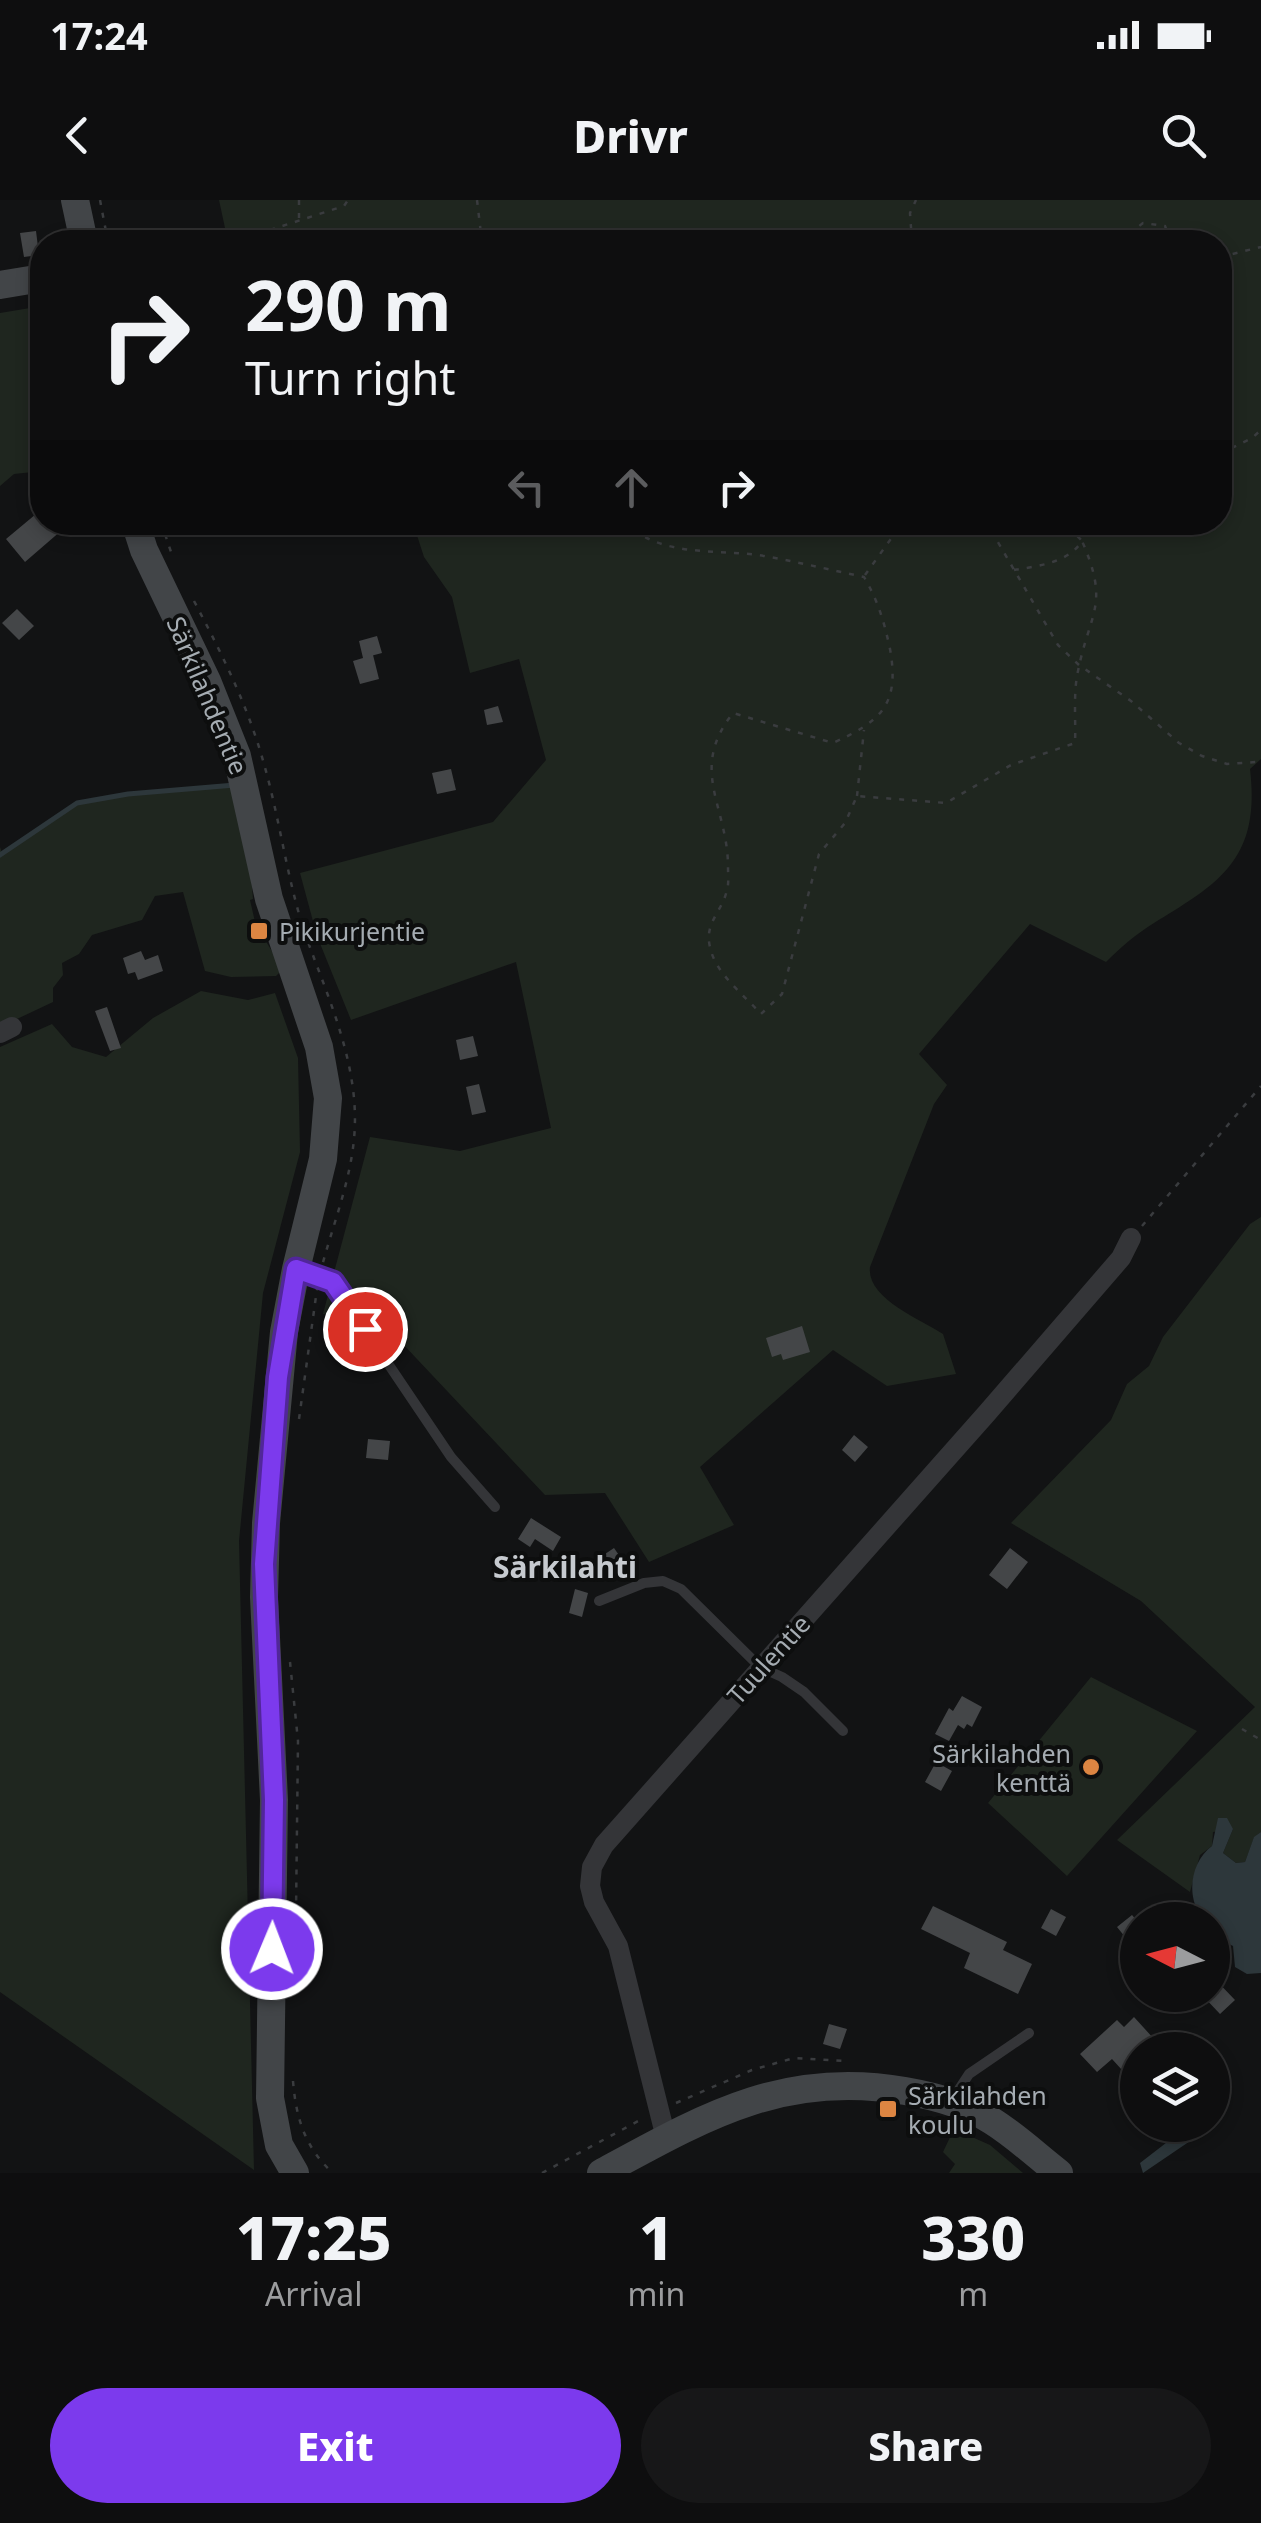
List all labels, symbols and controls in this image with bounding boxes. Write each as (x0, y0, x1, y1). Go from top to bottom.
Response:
text: 17:24 (50, 9, 148, 61)
text: Drivr (573, 105, 688, 166)
icon: back (50, 108, 105, 163)
icon: search (1156, 108, 1211, 163)
text: 290 m (245, 256, 452, 352)
icon: right (80, 270, 210, 400)
text: Turn right (245, 347, 456, 408)
icon: left (499, 460, 554, 515)
icon: ahead (604, 460, 659, 515)
icon: right (709, 460, 764, 515)
street label: Särkilahdentie (159, 611, 257, 779)
place label: Pikikurjentie (279, 914, 425, 948)
marker: Pikikurjentie (248, 920, 270, 942)
pin (323, 1287, 408, 1372)
icon: arrive (338, 1302, 393, 1357)
district label: Särkilahti (493, 1546, 637, 1587)
street label: Tuulentie (719, 1607, 817, 1711)
place label: Särkilahden kenttä (932, 1736, 1071, 1799)
marker: Särkilahden kenttä (1080, 1756, 1102, 1778)
position arrow (220, 1897, 324, 2001)
north arrow (1120, 1902, 1230, 2012)
map controls (1120, 1902, 1230, 2142)
button: layers (1120, 2032, 1230, 2142)
place label: Särkilahden koulu (908, 2078, 1047, 2141)
marker: Särkilahden koulu (877, 2098, 899, 2120)
text: 17:25 (236, 2196, 392, 2278)
text: 1 (639, 2196, 674, 2278)
text: 330 (921, 2196, 1025, 2278)
text: Arrival (265, 2272, 363, 2315)
text: min (627, 2272, 685, 2315)
text: m (958, 2272, 988, 2315)
button: Exit (50, 2388, 621, 2503)
button: Share (641, 2388, 1211, 2503)

